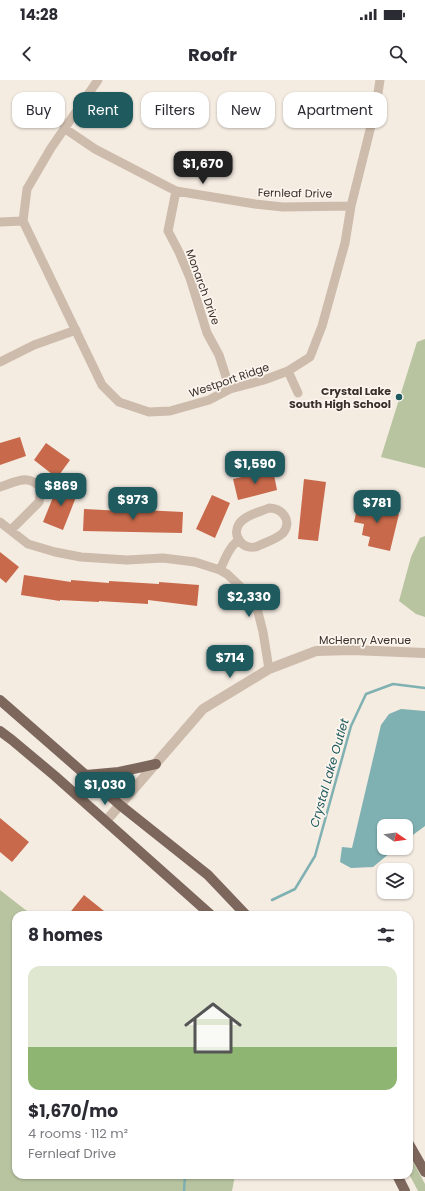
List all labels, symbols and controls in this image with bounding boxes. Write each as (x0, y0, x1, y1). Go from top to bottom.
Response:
text: 14:28 (20, 4, 58, 25)
text: Roofr (188, 42, 237, 67)
icon: back (16, 43, 38, 65)
icon: search (387, 43, 409, 65)
chip: Buy (12, 92, 65, 128)
chip: Rent (73, 92, 133, 128)
chip: Filters (141, 92, 209, 128)
chip: New (217, 92, 275, 128)
chip: Apartment (283, 92, 387, 128)
pin: $1,670 (170, 151, 236, 185)
text: $1,670 (183, 154, 223, 173)
street label: Fernleaf Drive (258, 184, 333, 202)
street label: Monarch Drive (182, 247, 224, 327)
street label: Westport Ridge (187, 359, 271, 401)
place label: Crystal Lake South High School (289, 383, 391, 412)
marker: Crystal Lake South High School (394, 392, 404, 402)
pin: $1,590 (222, 451, 288, 485)
text: $1,590 (234, 454, 276, 473)
pin: $869 (37, 473, 85, 507)
text: $869 (44, 476, 78, 495)
pin: $973 (109, 487, 157, 521)
text: $973 (117, 490, 149, 509)
pin: $781 (353, 490, 401, 524)
text: $781 (363, 493, 391, 512)
pin: $2,330 (216, 584, 282, 618)
text: $2,330 (227, 587, 271, 606)
street label: McHenry Avenue (319, 632, 411, 648)
pin: $714 (206, 645, 254, 679)
text: $714 (215, 648, 245, 667)
water label: Crystal Lake Outlet (305, 716, 353, 829)
pin: $1,030 (72, 772, 138, 806)
text: $1,030 (84, 775, 126, 794)
north arrow (377, 819, 413, 855)
map controls (377, 819, 413, 899)
button: layers (377, 863, 413, 899)
text: 8 homes (28, 923, 103, 947)
icon: filters (375, 924, 397, 946)
icon: home (177, 992, 249, 1064)
text: $1,670/mo (28, 1099, 118, 1123)
text: 4 rooms · 112 m² (28, 1124, 128, 1143)
text: Fernleaf Drive (28, 1144, 116, 1163)

